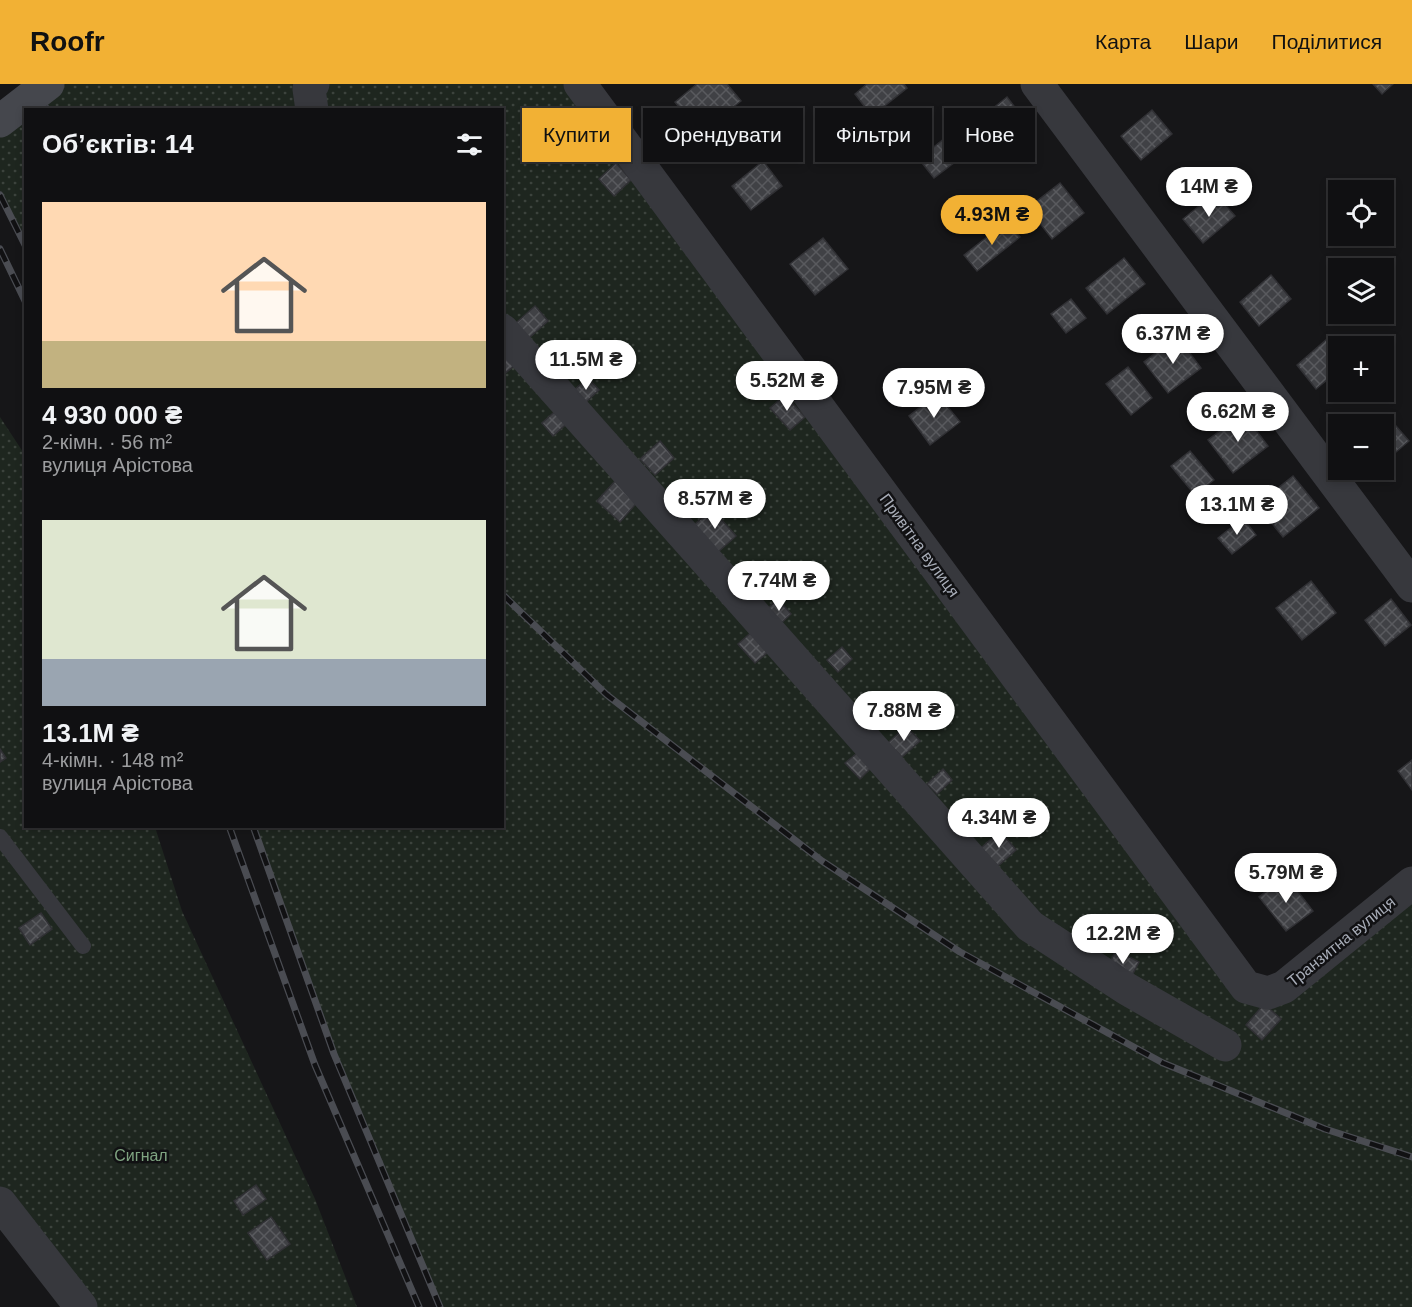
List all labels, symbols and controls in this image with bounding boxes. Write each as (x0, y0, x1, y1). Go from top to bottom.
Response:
text: Roofr (30, 26, 105, 57)
text: Карта (1095, 30, 1151, 53)
text: Шари (1184, 30, 1239, 53)
text: Поділитися (1272, 30, 1382, 53)
chip: Купити (522, 108, 631, 162)
chip: Орендувати (643, 108, 803, 162)
chip: Фільтри (815, 108, 932, 162)
chip: Нове (944, 108, 1035, 162)
icon: filters (453, 128, 486, 161)
text: Об’єктів: 14 (42, 129, 194, 159)
pin: 14M ₴ (1167, 167, 1251, 218)
text: 14M ₴ (1180, 175, 1238, 197)
map controls (1328, 180, 1394, 480)
button: locate (1328, 180, 1394, 246)
pin: 4.93M ₴ (937, 195, 1047, 246)
text: 4.93M ₴ (955, 203, 1029, 225)
icon: home (210, 241, 318, 349)
button: layers (1328, 258, 1394, 324)
pin: 6.37M ₴ (1118, 314, 1228, 365)
text: 6.37M ₴ (1136, 322, 1210, 344)
button: + (1328, 336, 1394, 402)
pin: 11.5M ₴ (531, 340, 641, 391)
text: 11.5M ₴ (549, 348, 623, 370)
pin: 5.52M ₴ (732, 361, 842, 412)
pin: 7.95M ₴ (879, 368, 989, 419)
text: 5.52M ₴ (750, 369, 824, 391)
text: 7.95M ₴ (897, 376, 971, 398)
pin: 6.62M ₴ (1183, 392, 1293, 443)
text: 4 930 000 ₴ (42, 400, 182, 430)
text: 6.62M ₴ (1201, 400, 1275, 422)
button: − (1328, 414, 1394, 480)
text: 2-кімн. · 56 m² (42, 431, 172, 453)
text: вулиця Арістова (42, 454, 193, 476)
pin: 8.57M ₴ (660, 479, 770, 530)
pin: 13.1M ₴ (1182, 485, 1292, 536)
text: 8.57M ₴ (678, 487, 752, 509)
street label: Привітна вулиця (877, 491, 963, 600)
text: 13.1M ₴ (1200, 493, 1274, 515)
icon: home (210, 559, 318, 667)
pin: 7.74M ₴ (724, 561, 834, 612)
text: 7.74M ₴ (742, 569, 816, 591)
pin: 7.88M ₴ (849, 691, 959, 742)
text: 7.88M ₴ (867, 699, 941, 721)
text: 13.1M ₴ (42, 718, 139, 748)
text: 4-кімн. · 148 m² (42, 749, 183, 771)
text: вулиця Арістова (42, 772, 193, 794)
pin: 4.34M ₴ (944, 798, 1054, 849)
text: 4.34M ₴ (962, 806, 1036, 828)
pin: 5.79M ₴ (1231, 853, 1341, 904)
text: 5.79M ₴ (1249, 861, 1323, 883)
street label: Транзитна вулиця (1284, 893, 1398, 990)
pin: 12.2M ₴ (1068, 914, 1178, 965)
text: 12.2M ₴ (1086, 922, 1160, 944)
park label: Сигнал (114, 1147, 168, 1164)

